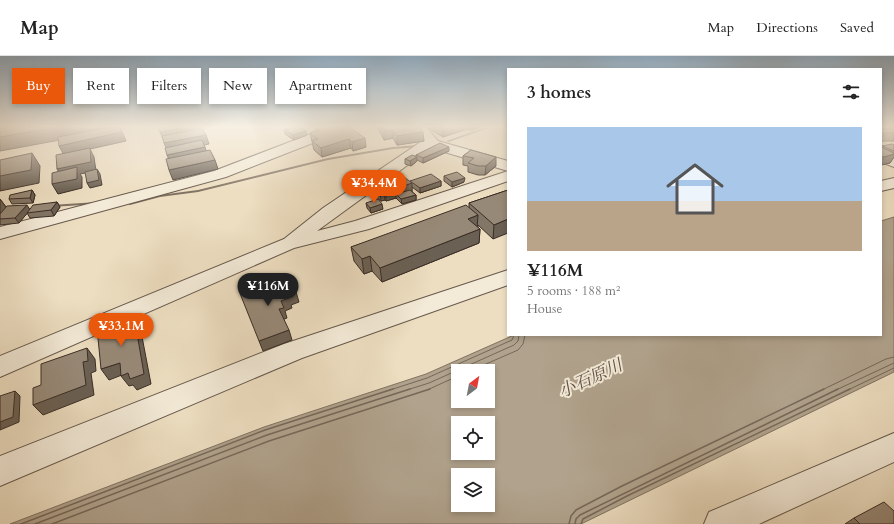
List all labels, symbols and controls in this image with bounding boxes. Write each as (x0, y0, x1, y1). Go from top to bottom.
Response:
text: Map (20, 15, 59, 41)
text: Map (708, 18, 734, 37)
text: Directions (756, 18, 818, 37)
text: Saved (840, 18, 874, 37)
chip: Buy (12, 68, 65, 104)
chip: Rent (73, 68, 129, 104)
chip: Filters (137, 68, 201, 104)
chip: New (209, 68, 267, 104)
chip: Apartment (275, 68, 366, 104)
text: 3 homes (527, 81, 591, 104)
icon: filters (840, 81, 862, 103)
icon: home (659, 153, 731, 225)
pin: ¥34.4M (341, 170, 407, 204)
text: ¥34.4M (351, 174, 397, 192)
text: ¥116M (527, 259, 583, 282)
pin: ¥116M (240, 273, 296, 307)
text: ¥116M (247, 277, 289, 295)
text: 5 rooms · 188 m² (527, 282, 620, 300)
text: House (527, 300, 562, 318)
pin: ¥33.1M (88, 313, 154, 347)
text: ¥33.1M (98, 317, 144, 335)
water label: 小石原川 (555, 353, 628, 403)
north arrow (451, 364, 495, 408)
map controls (451, 364, 495, 512)
button: locate (451, 416, 495, 460)
button: layers (451, 468, 495, 512)

